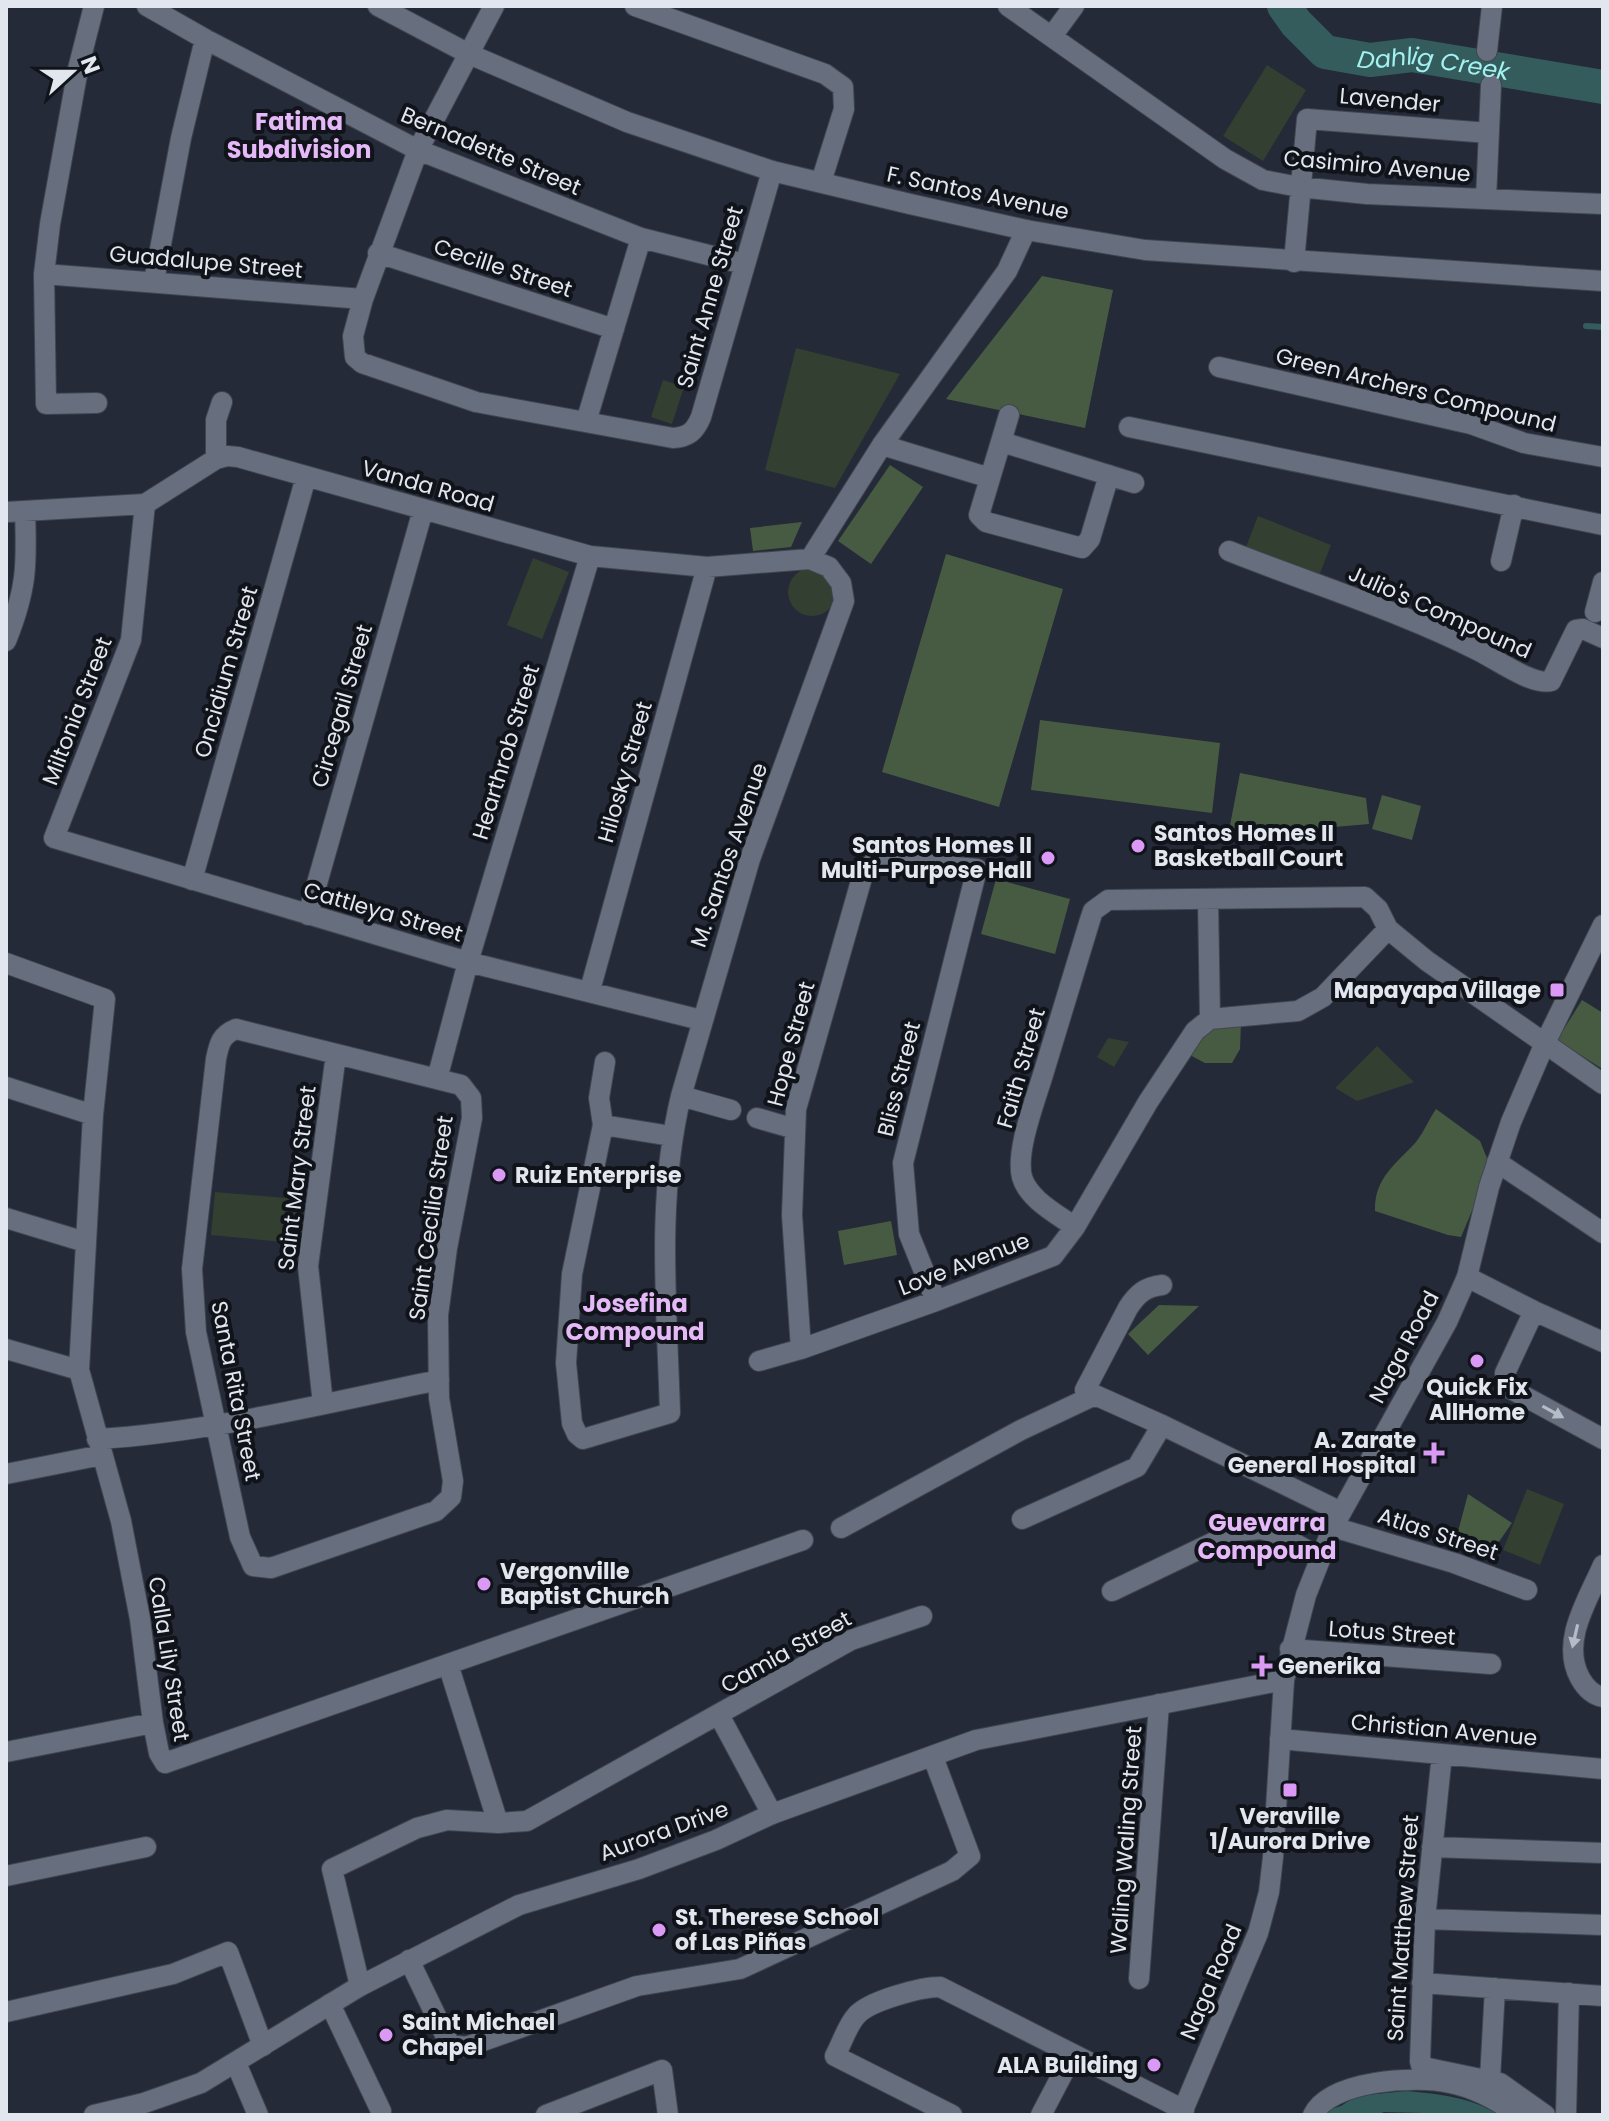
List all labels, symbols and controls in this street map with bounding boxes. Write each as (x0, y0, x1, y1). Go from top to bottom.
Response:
north arrow (32, 32, 112, 112)
water label: Dahlig Creek (1355, 39, 1514, 88)
text: N (73, 52, 108, 78)
street label: Lavender (1338, 80, 1442, 120)
street label: Bernadette Street (396, 99, 586, 203)
district label: Fatima Subdivision (227, 105, 371, 166)
street label: Casimiro Avenue (1282, 142, 1472, 190)
street label: F. Santos Avenue (884, 159, 1072, 227)
street label: Saint Anne Street (669, 202, 751, 392)
street label: Cecille Street (430, 231, 576, 305)
street label: Guadalupe Street (108, 238, 304, 286)
street label: Green Archers Compound (1273, 340, 1559, 440)
street label: Vanda Road (358, 452, 498, 520)
street label: Julio's Compound (1344, 558, 1536, 666)
street label: Oncidium Street (187, 582, 265, 762)
street label: Circegail Street (304, 621, 380, 791)
street label: Miltonia Street (34, 632, 120, 790)
street label: Hearthrob Street (465, 661, 547, 843)
street label: Hilosky Street (590, 698, 660, 846)
street label: M. Santos Avenue (683, 759, 775, 951)
place label: Santos Homes II Basketball Court (1154, 818, 1343, 874)
place label: Santos Homes II Multi-Purpose Hall (821, 830, 1032, 886)
marker: Santos Homes II Basketball Court (1129, 837, 1147, 855)
marker: Santos Homes II Multi-Purpose Hall (1039, 849, 1057, 867)
street label: Cattleya Street (300, 874, 466, 950)
place label: Mapayapa Village (1334, 975, 1541, 1006)
street label: Hope Street (759, 978, 823, 1110)
marker: Mapayapa Village (1548, 981, 1566, 999)
street label: Faith Street (989, 1004, 1053, 1132)
street label: Bliss Street (870, 1018, 928, 1140)
street label: Saint Mary Street (270, 1084, 324, 1272)
street label: Saint Cecilia Street (401, 1114, 461, 1322)
place label: Ruiz Enterprise (515, 1160, 682, 1191)
marker: Ruiz Enterprise (490, 1166, 508, 1184)
street label: Love Avenue (894, 1225, 1034, 1303)
street label: Naga Road (1361, 1285, 1447, 1409)
district label: Josefina Compound (565, 1287, 705, 1348)
street label: Santa Rita Street (203, 1298, 269, 1484)
marker: Quick Fix AllHome (1468, 1352, 1486, 1370)
place label: Quick Fix AllHome (1426, 1372, 1528, 1428)
one-way arrow (1542, 1405, 1564, 1419)
place label: A. Zarate General Hospital (1228, 1425, 1416, 1481)
marker: A. Zarate General Hospital (1423, 1442, 1445, 1464)
street label: Atlas Street (1374, 1500, 1502, 1568)
district label: Guevarra Compound (1197, 1506, 1337, 1567)
place label: Vergonville Baptist Church (500, 1556, 670, 1612)
street label: Calla Lily Street (141, 1574, 197, 1744)
marker: Vergonville Baptist Church (475, 1575, 493, 1593)
street label: Camia Street (715, 1603, 857, 1701)
street label: Lotus Street (1327, 1613, 1457, 1653)
one-way arrow (1568, 1623, 1581, 1648)
place label: Generika (1278, 1651, 1381, 1682)
marker: Generika (1253, 1657, 1271, 1675)
street label: Christian Avenue (1349, 1706, 1539, 1754)
street label: Waling Waling Street (1103, 1725, 1149, 1955)
marker: Veraville 1/Aurora Drive (1281, 1781, 1299, 1799)
street label: Aurora Drive (595, 1793, 733, 1869)
place label: Veraville 1/Aurora Drive (1210, 1801, 1370, 1857)
street label: Saint Matthew Street (1380, 1814, 1426, 2042)
place label: St. Therese School of Las Piñas (675, 1902, 879, 1958)
street label: Naga Road (1173, 1919, 1249, 2045)
marker: St. Therese School of Las Piñas (650, 1921, 668, 1939)
place label: Saint Michael Chapel (402, 2007, 555, 2063)
marker: Saint Michael Chapel (377, 2026, 395, 2044)
place label: ALA Building (997, 2050, 1138, 2081)
marker: ALA Building (1145, 2056, 1163, 2074)

